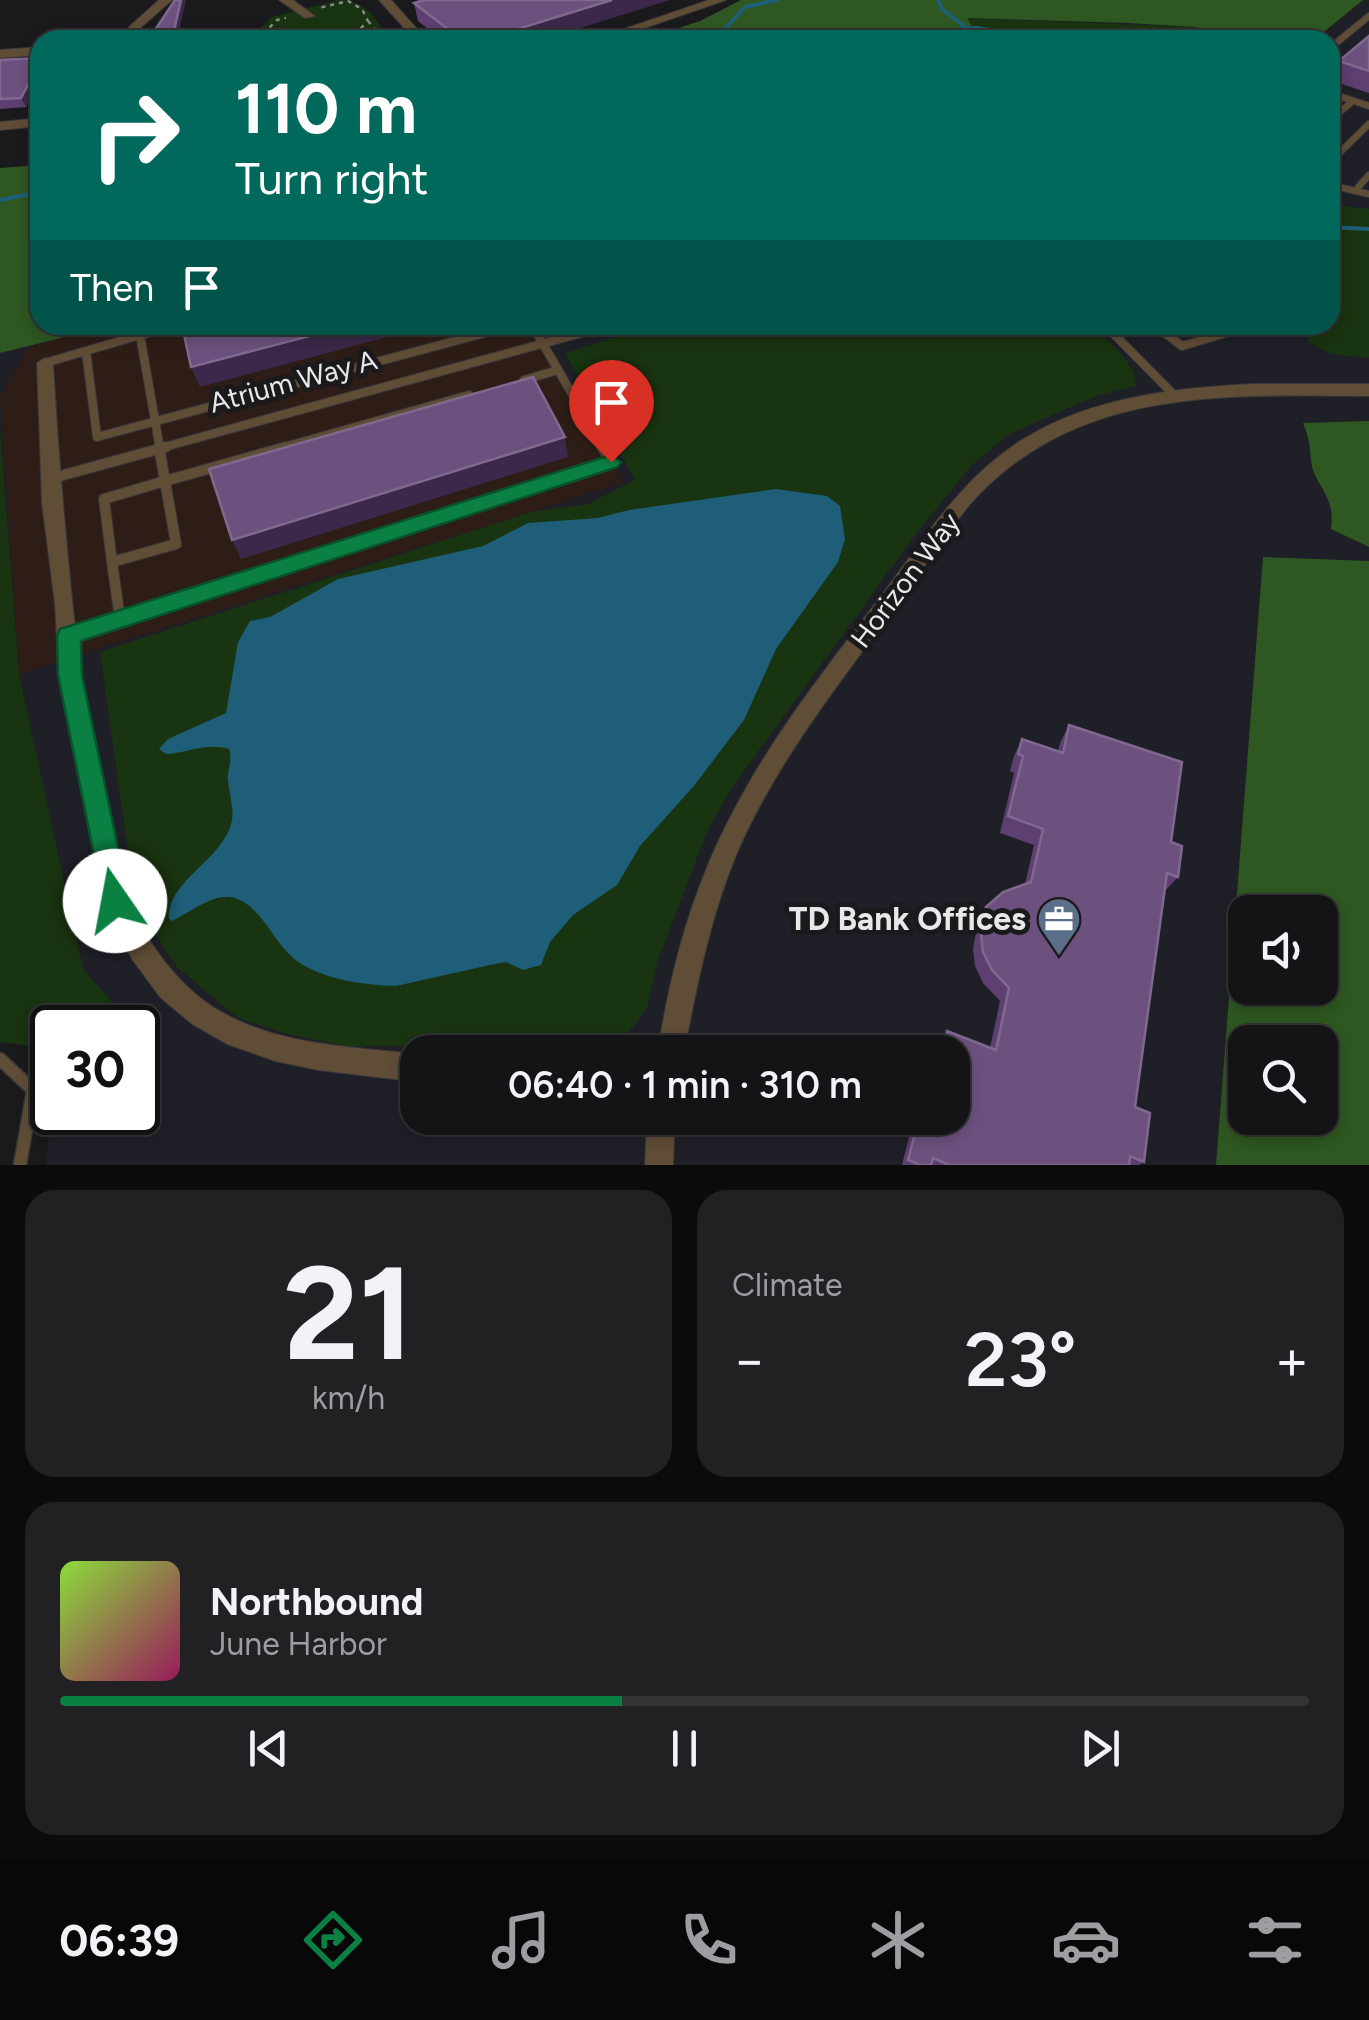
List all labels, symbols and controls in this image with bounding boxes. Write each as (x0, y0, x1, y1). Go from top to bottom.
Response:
text: 110 m (235, 66, 417, 151)
icon: right (70, 70, 200, 200)
text: Turn right (235, 151, 428, 205)
icon: arrive (174, 260, 229, 315)
text: Then (70, 265, 154, 311)
street label: Atrium Way A (205, 342, 381, 420)
pin (569, 360, 654, 463)
icon: arrive (584, 375, 639, 430)
street label: Horizon Way (843, 506, 967, 654)
position arrow (63, 849, 167, 953)
map controls (1228, 895, 1338, 1135)
button: sound (1228, 895, 1338, 1005)
office icon: TD Bank Offices (1036, 896, 1082, 957)
place label: TD Bank Offices (789, 900, 1026, 938)
speed limit sign: 30 (30, 1005, 160, 1135)
button: search (1228, 1025, 1338, 1135)
text: 06:40 · 1 min · 310 m (508, 1062, 862, 1108)
text: 21 (283, 1236, 414, 1392)
text: Climate (732, 1266, 843, 1304)
text: 23° (964, 1315, 1077, 1405)
text: − (732, 1327, 766, 1393)
text: + (1275, 1327, 1309, 1393)
text: km/h (312, 1379, 385, 1417)
text: Northbound (210, 1579, 423, 1625)
text: June Harbor (210, 1625, 387, 1663)
icon: previous (241, 1721, 296, 1776)
icon: pause (657, 1721, 712, 1776)
icon: next (1073, 1721, 1128, 1776)
icon: directions (298, 1905, 368, 1975)
icon: music (486, 1905, 556, 1975)
icon: phone (674, 1905, 744, 1975)
icon: climate (863, 1905, 933, 1975)
icon: car (1051, 1905, 1121, 1975)
icon: filters (1240, 1905, 1310, 1975)
text: 06:39 (59, 1913, 179, 1967)

